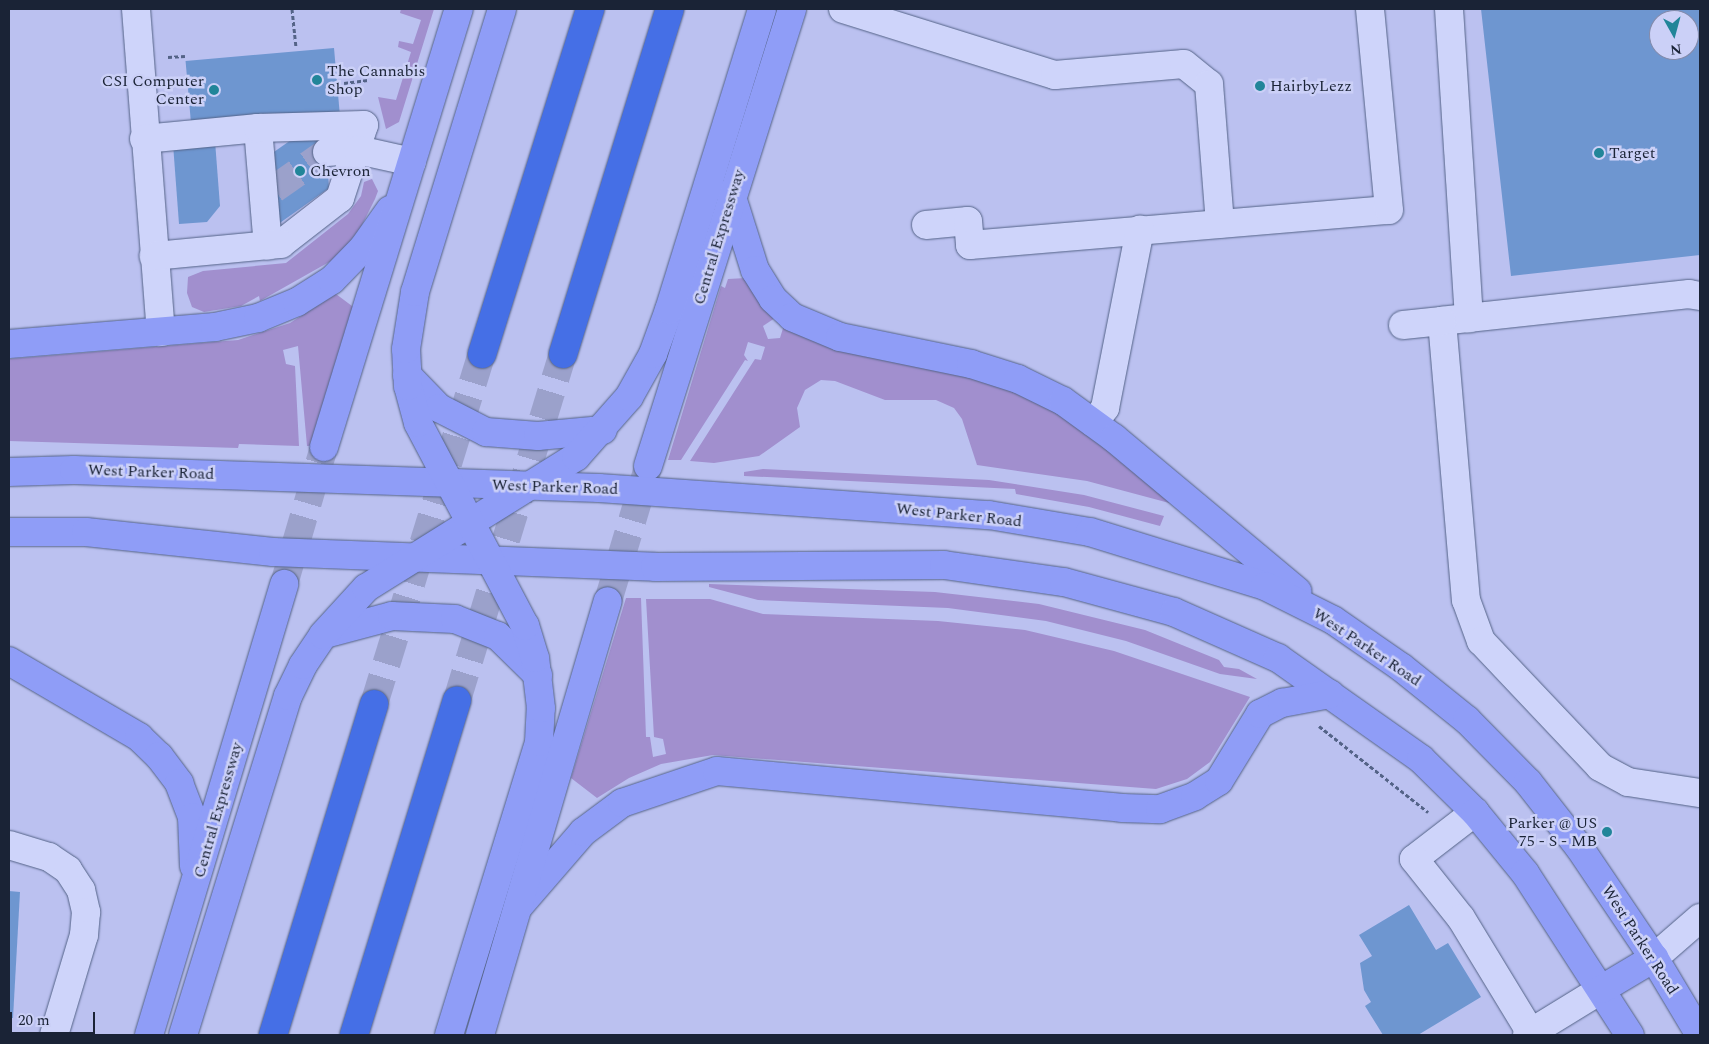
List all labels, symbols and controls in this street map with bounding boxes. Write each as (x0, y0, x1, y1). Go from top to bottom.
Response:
north arrow (1649, 10, 1699, 60)
text: N (1669, 38, 1683, 61)
place label: The Cannabis Shop (327, 61, 425, 99)
place label: CSI Computer Center (102, 71, 204, 109)
marker: The Cannabis Shop (311, 74, 323, 86)
place label: HairbyLezz (1270, 76, 1352, 96)
marker: HairbyLezz (1254, 80, 1266, 92)
marker: CSI Computer Center (208, 84, 220, 96)
place label: Target (1609, 143, 1655, 163)
marker: Target (1593, 147, 1605, 159)
place label: Chevron (310, 161, 371, 181)
marker: Chevron (294, 165, 306, 177)
street label: Central Expressway (689, 167, 749, 307)
street label: West Parker Road (88, 460, 214, 484)
street label: West Parker Road (492, 475, 618, 499)
street label: West Parker Road (895, 499, 1023, 531)
street label: West Parker Road (1309, 604, 1425, 690)
street label: Central Expressway (189, 740, 247, 880)
place label: Parker @ US 75 - S - MB (1508, 813, 1597, 851)
marker: Parker @ US 75 - S - MB (1601, 826, 1613, 838)
street label: West Parker Road (1598, 882, 1682, 998)
scale bar (12, 1002, 98, 1034)
text: 20 m (18, 1009, 50, 1032)

